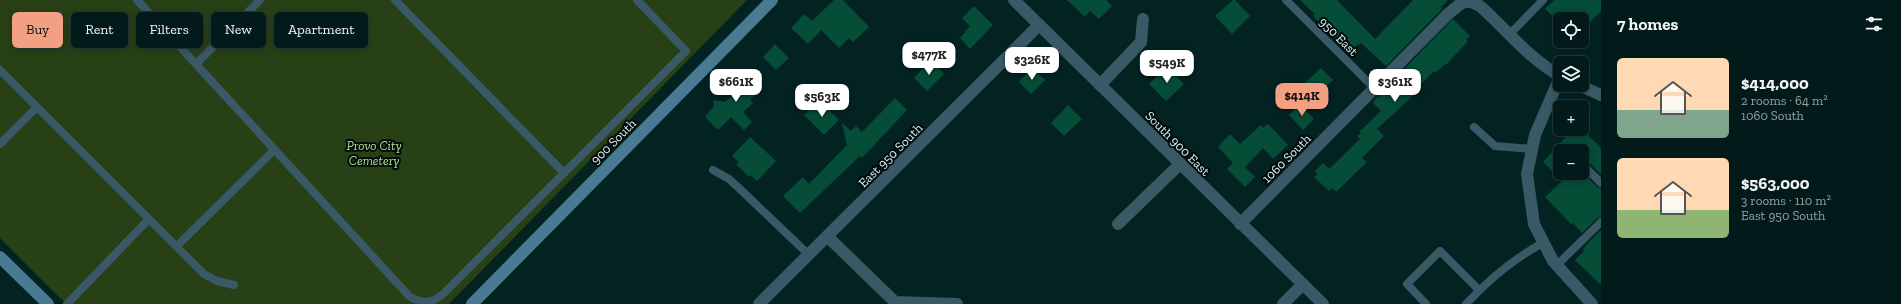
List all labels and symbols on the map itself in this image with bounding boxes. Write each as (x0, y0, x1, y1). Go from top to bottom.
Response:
street label: 950 East (1316, 14, 1361, 59)
pin: $477K (901, 42, 957, 76)
pin: $326K (1004, 47, 1060, 81)
pin: $549K (1139, 50, 1195, 84)
pin: $661K (708, 69, 764, 103)
pin: $361K (1367, 69, 1423, 103)
pin: $414K (1274, 83, 1330, 117)
pin: $563K (794, 84, 850, 118)
street label: South 900 East (1142, 108, 1213, 179)
street label: 900 South (588, 115, 640, 167)
street label: East 950 South (855, 120, 926, 190)
street label: 1060 South (1259, 130, 1314, 186)
park label: Provo City Cemetery (347, 138, 401, 168)

